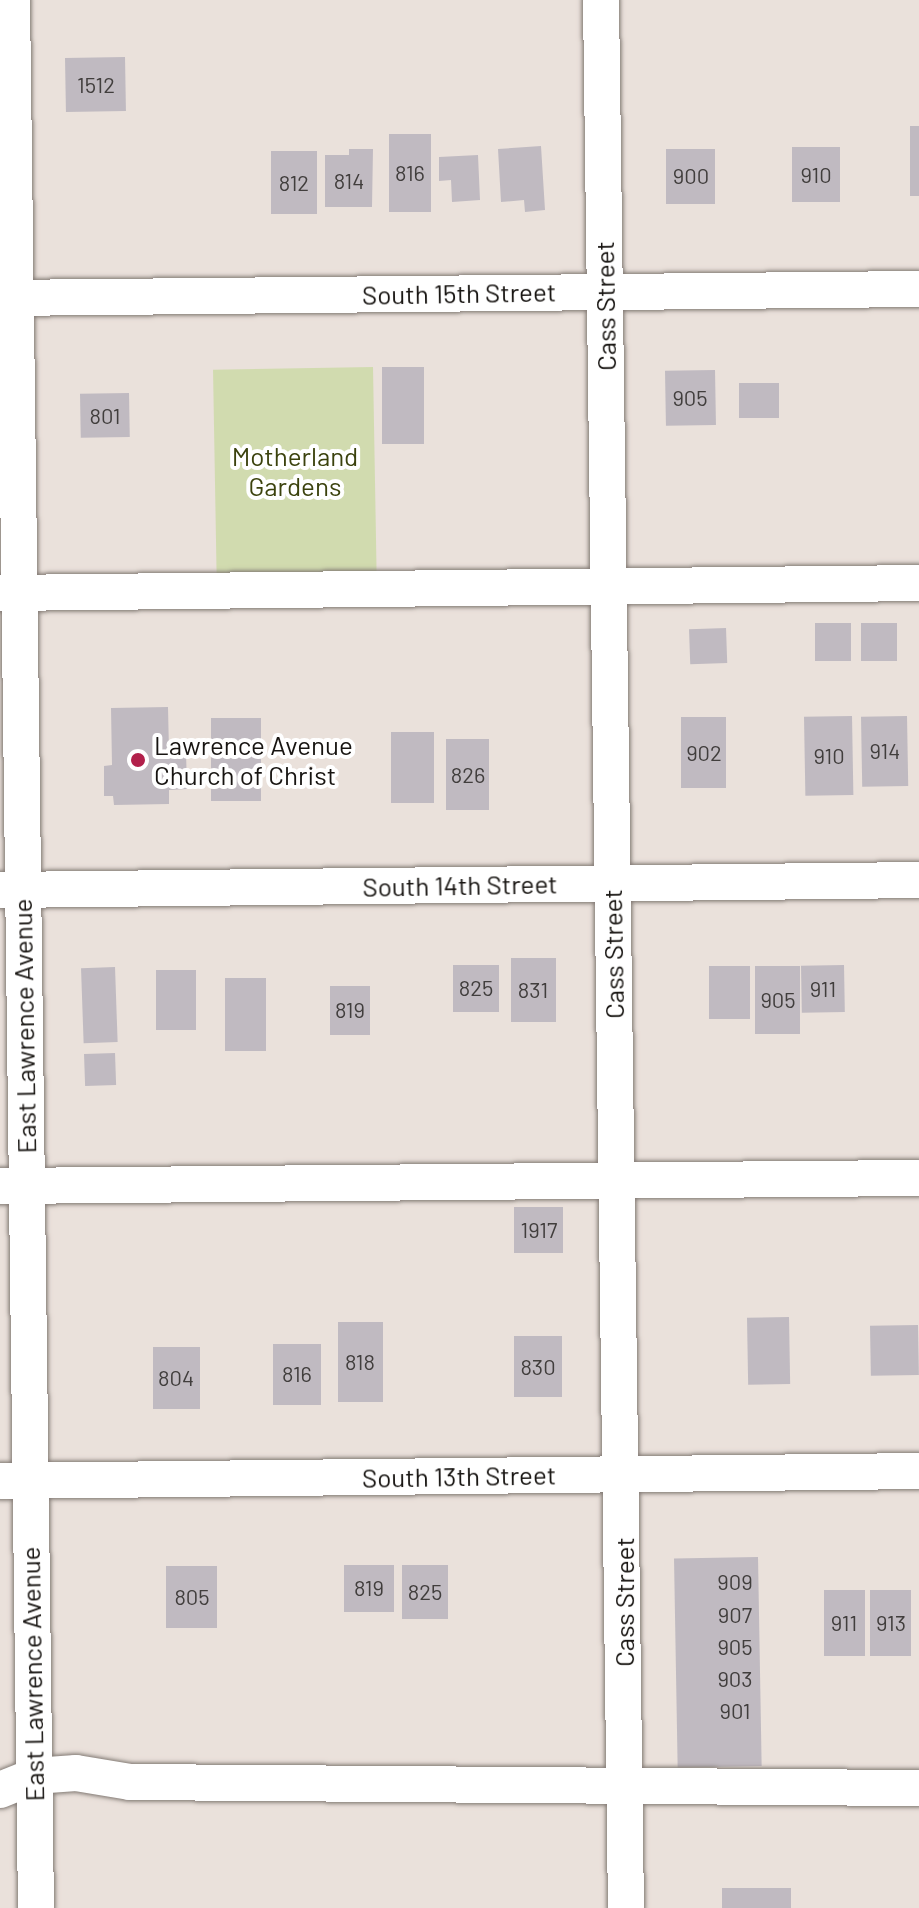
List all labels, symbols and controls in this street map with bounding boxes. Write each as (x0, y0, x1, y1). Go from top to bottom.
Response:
house number: 1512 (77, 72, 115, 98)
house number: 816 (395, 160, 425, 186)
house number: 910 (800, 162, 832, 188)
house number: 900 (673, 163, 709, 189)
house number: 814 (334, 168, 364, 194)
house number: 812 (279, 170, 309, 196)
street label: Cass Street (588, 241, 622, 371)
street label: South 15th Street (362, 276, 556, 310)
house number: 905 (672, 385, 708, 411)
house number: 801 (90, 403, 120, 429)
park label: Motherland Gardens (232, 440, 358, 502)
place label: Lawrence Avenue Church of Christ (154, 729, 353, 790)
house number: 914 (870, 738, 900, 764)
house number: 902 (686, 740, 722, 766)
house number: 910 (813, 743, 845, 769)
marker: Lawrence Avenue Church of Christ (129, 751, 147, 769)
house number: 826 (451, 762, 485, 788)
street label: South 14th Street (362, 868, 558, 902)
street label: Cass Street (596, 889, 630, 1019)
street label: East Lawrence Avenue (6, 898, 42, 1154)
house number: 825 (459, 975, 493, 1001)
house number: 911 (810, 976, 836, 1002)
house number: 831 (518, 977, 548, 1003)
house number: 905 (760, 987, 796, 1013)
house number: 819 (335, 997, 365, 1023)
house number: 1917 (521, 1217, 557, 1243)
house number: 818 (345, 1349, 375, 1375)
house number: 830 (520, 1354, 556, 1380)
house number: 816 (282, 1361, 312, 1387)
house number: 804 (158, 1365, 194, 1391)
street label: South 13th Street (362, 1459, 556, 1493)
street label: Cass Street (608, 1537, 640, 1667)
street label: East Lawrence Avenue (14, 1546, 50, 1802)
house number: 909 (717, 1569, 753, 1595)
house number: 819 (354, 1575, 384, 1601)
house number: 825 (408, 1579, 442, 1605)
house number: 805 (174, 1584, 210, 1610)
house number: 907 (718, 1602, 752, 1628)
house number: 911 (831, 1610, 857, 1636)
house number: 913 (876, 1610, 906, 1636)
house number: 905 (717, 1634, 753, 1660)
house number: 903 (717, 1666, 753, 1692)
house number: 901 (720, 1698, 750, 1724)

